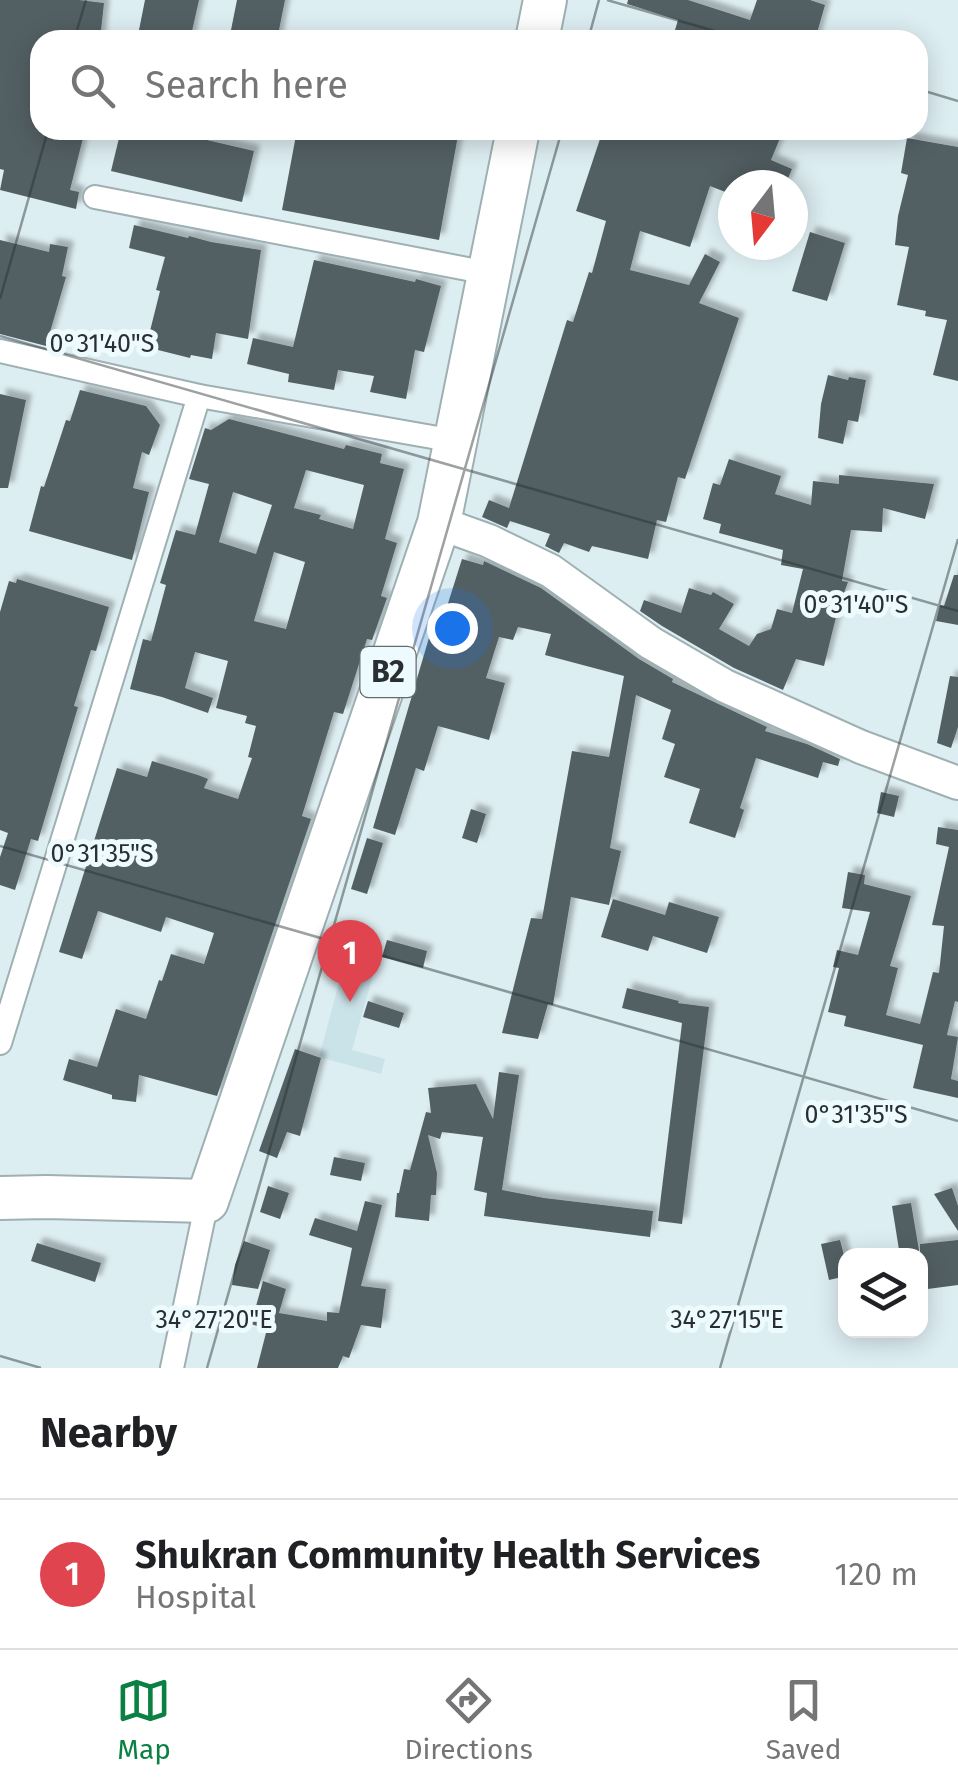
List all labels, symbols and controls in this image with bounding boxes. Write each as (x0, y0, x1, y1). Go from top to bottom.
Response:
search box (30, 30, 928, 140)
icon: search (65, 58, 120, 113)
text: Search here (145, 62, 348, 108)
north arrow (718, 170, 808, 260)
text: 0°31'40"S (50, 329, 154, 359)
text: 0°31'40"S (804, 590, 908, 620)
your location (427, 603, 478, 654)
road number: B2 (360, 647, 416, 697)
text: 0°31'35"S (50, 839, 154, 869)
pin: 1 (318, 920, 382, 1002)
text: 0°31'35"S (804, 1100, 908, 1130)
map controls (838, 1248, 928, 1338)
button: layers (838, 1248, 928, 1338)
text: 34°27'20"E (155, 1305, 273, 1335)
text: 34°27'15"E (670, 1305, 784, 1335)
text: Nearby (40, 1408, 177, 1458)
text: Shukran Community Health Services (135, 1532, 760, 1578)
text: 1 (65, 1555, 80, 1593)
text: 120 m (835, 1555, 918, 1593)
text: Hospital (135, 1578, 256, 1616)
tab: Map (116, 1673, 171, 1766)
tab: Directions (404, 1673, 533, 1766)
tab: Saved (766, 1673, 842, 1766)

